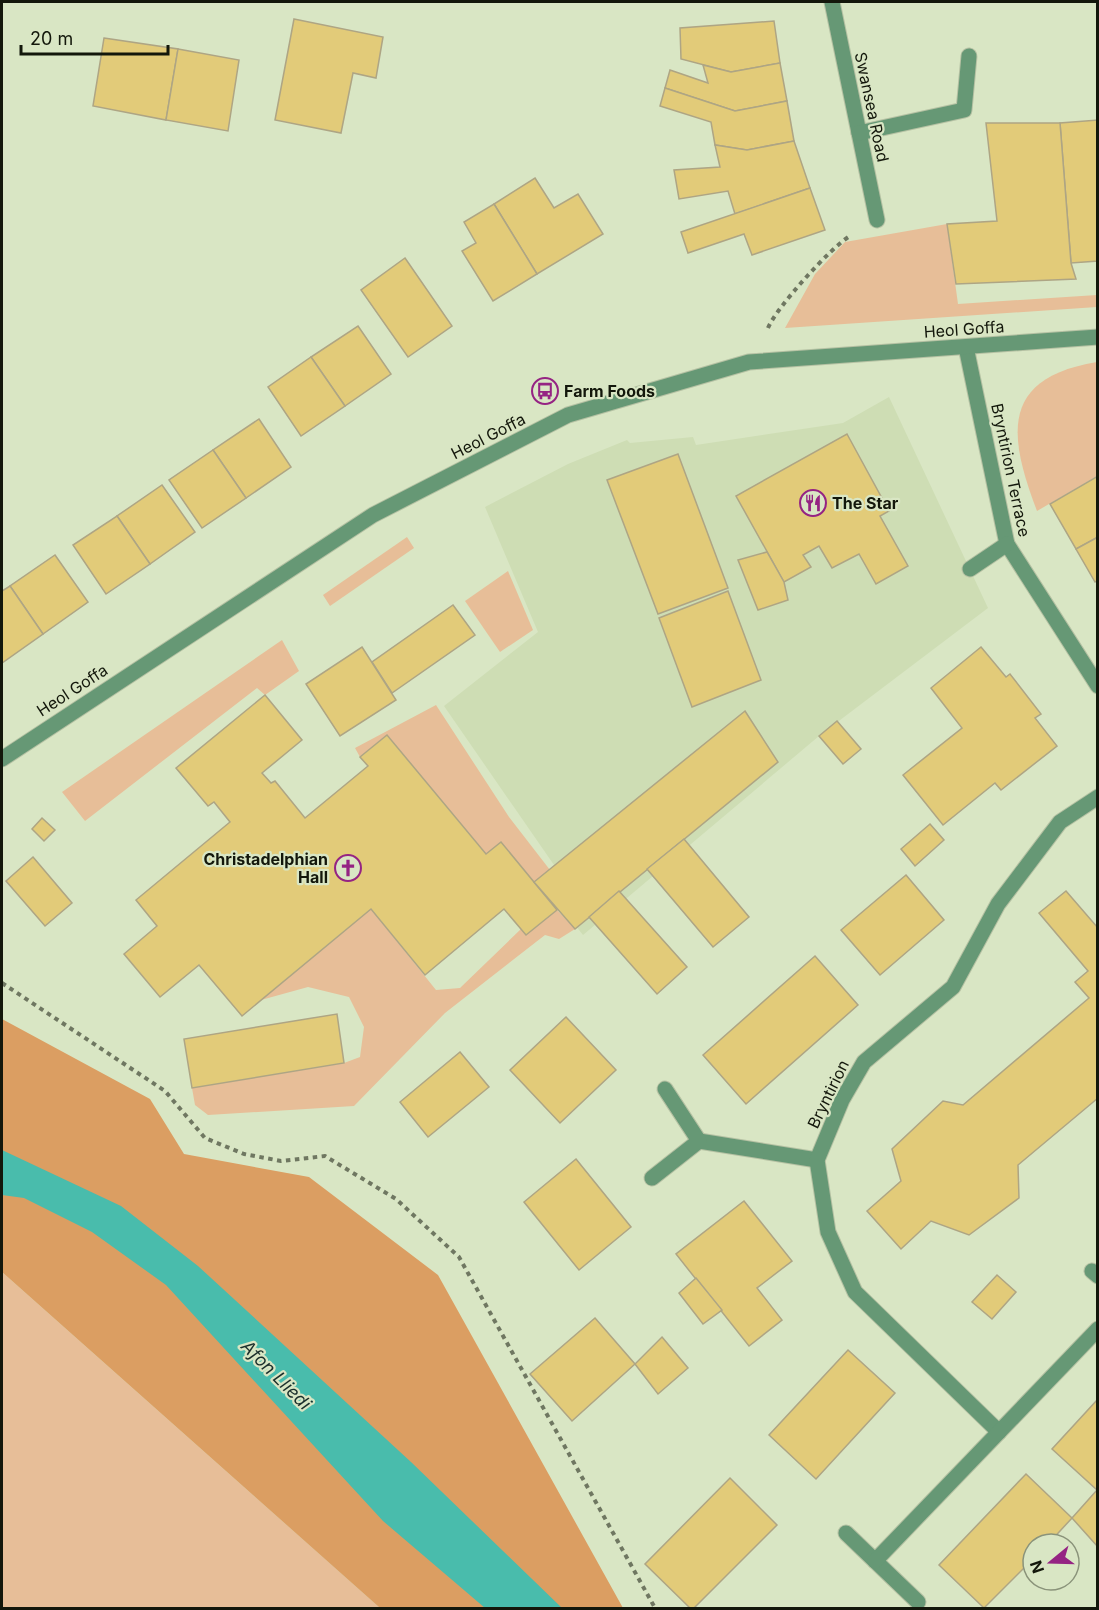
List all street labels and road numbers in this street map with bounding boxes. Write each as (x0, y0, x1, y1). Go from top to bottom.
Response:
street label: Swansea Road (851, 50, 893, 164)
street label: Heol Goffa (923, 316, 1005, 342)
street label: Bryntirion Terrace (987, 401, 1035, 539)
street label: Heol Goffa (448, 409, 528, 463)
street label: Heol Goffa (33, 660, 111, 720)
street label: Bryntirion (803, 1057, 853, 1131)

